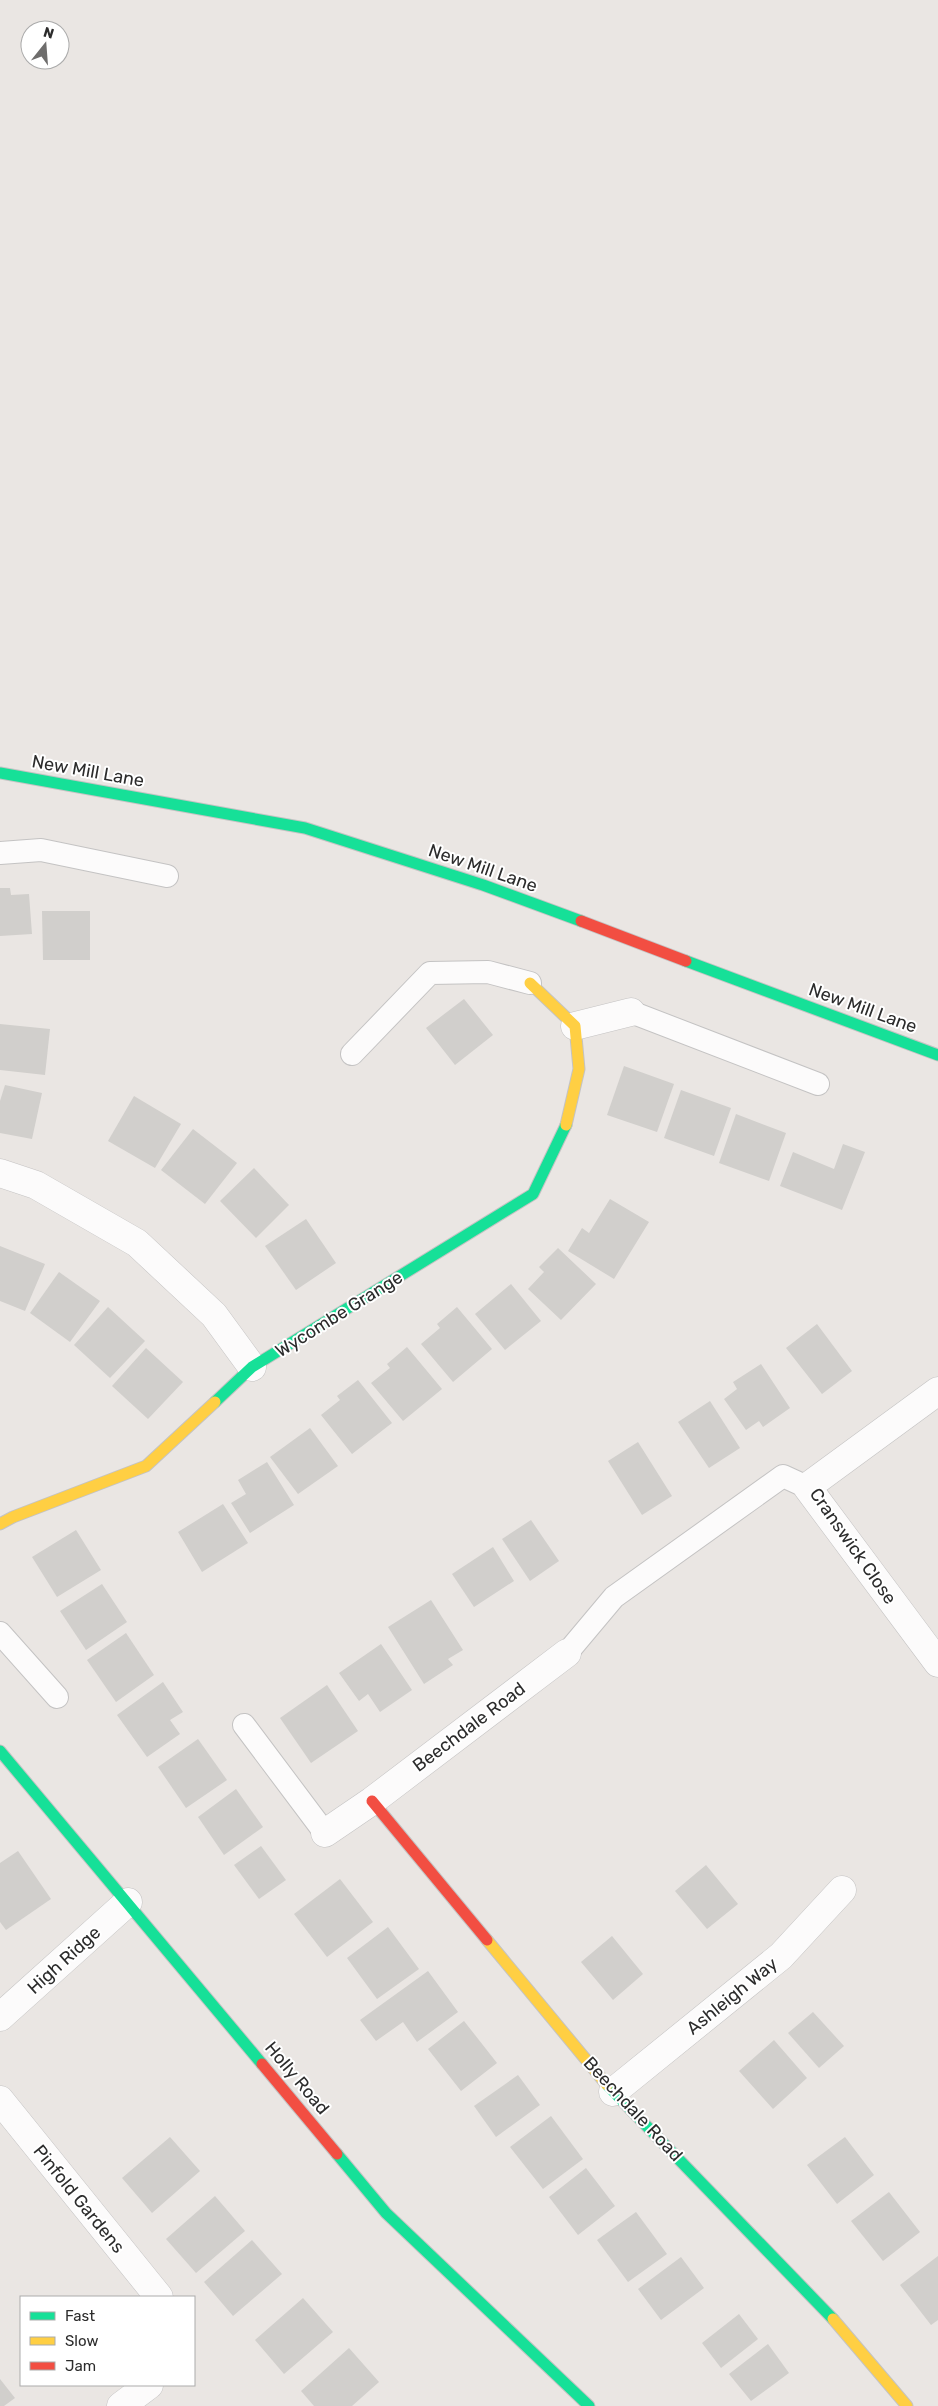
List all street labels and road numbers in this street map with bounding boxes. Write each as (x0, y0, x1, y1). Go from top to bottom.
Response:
street label: New Mill Lane (30, 750, 146, 792)
street label: New Mill Lane (426, 839, 540, 897)
street label: New Mill Lane (806, 978, 920, 1038)
street label: Wycombe Grange (271, 1266, 407, 1362)
street label: Cranswick Close (805, 1484, 901, 1608)
street label: Beechdale Road (408, 1678, 530, 1776)
street label: High Ridge (23, 1921, 105, 1999)
street label: Ashleigh Way (682, 1953, 782, 2039)
street label: Holly Road (260, 2037, 334, 2119)
street label: Beechdale Road (579, 2052, 687, 2166)
street label: Pinfold Gardens (29, 2140, 129, 2258)

